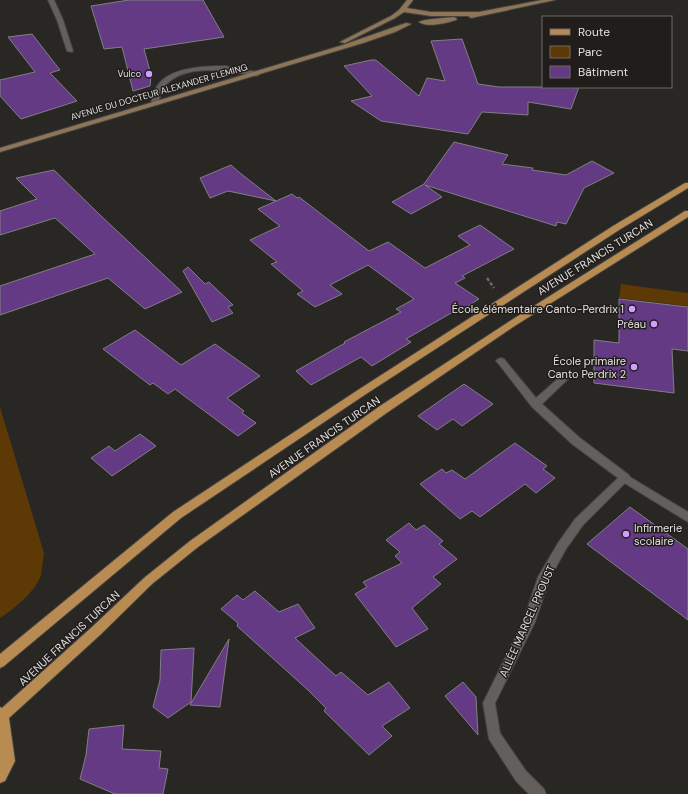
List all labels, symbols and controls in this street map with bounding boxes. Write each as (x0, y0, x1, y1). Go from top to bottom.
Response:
legend (542, 16, 672, 88)
text: Route (578, 24, 610, 40)
text: Parc (578, 44, 602, 60)
street label: AVENUE DU DOCTEUR ALEXANDER FLEMING (69, 61, 249, 123)
text: Bâtiment (578, 64, 629, 80)
place label: Vulco (117, 68, 141, 80)
marker: Vulco (144, 69, 154, 79)
street label: AVENUE FRANCIS TURCAN (535, 216, 655, 298)
place label: École élémentaire Canto-Perdrix 1 (452, 302, 624, 316)
marker: École élémentaire Canto-Perdrix 1 (627, 304, 637, 314)
place label: Préau (617, 317, 646, 331)
marker: Préau (649, 319, 659, 329)
place label: École primaire Canto Perdrix 2 (548, 354, 626, 381)
marker: École primaire Canto Perdrix 2 (629, 362, 639, 372)
street label: AVENUE FRANCIS TURCAN (265, 393, 383, 481)
place label: Infirmerie scolaire (634, 521, 682, 548)
marker: Infirmerie scolaire (621, 529, 631, 539)
street label: ALLÉE MARCEL PROUST (496, 563, 558, 679)
street label: AVENUE FRANCIS TURCAN (15, 587, 123, 689)

